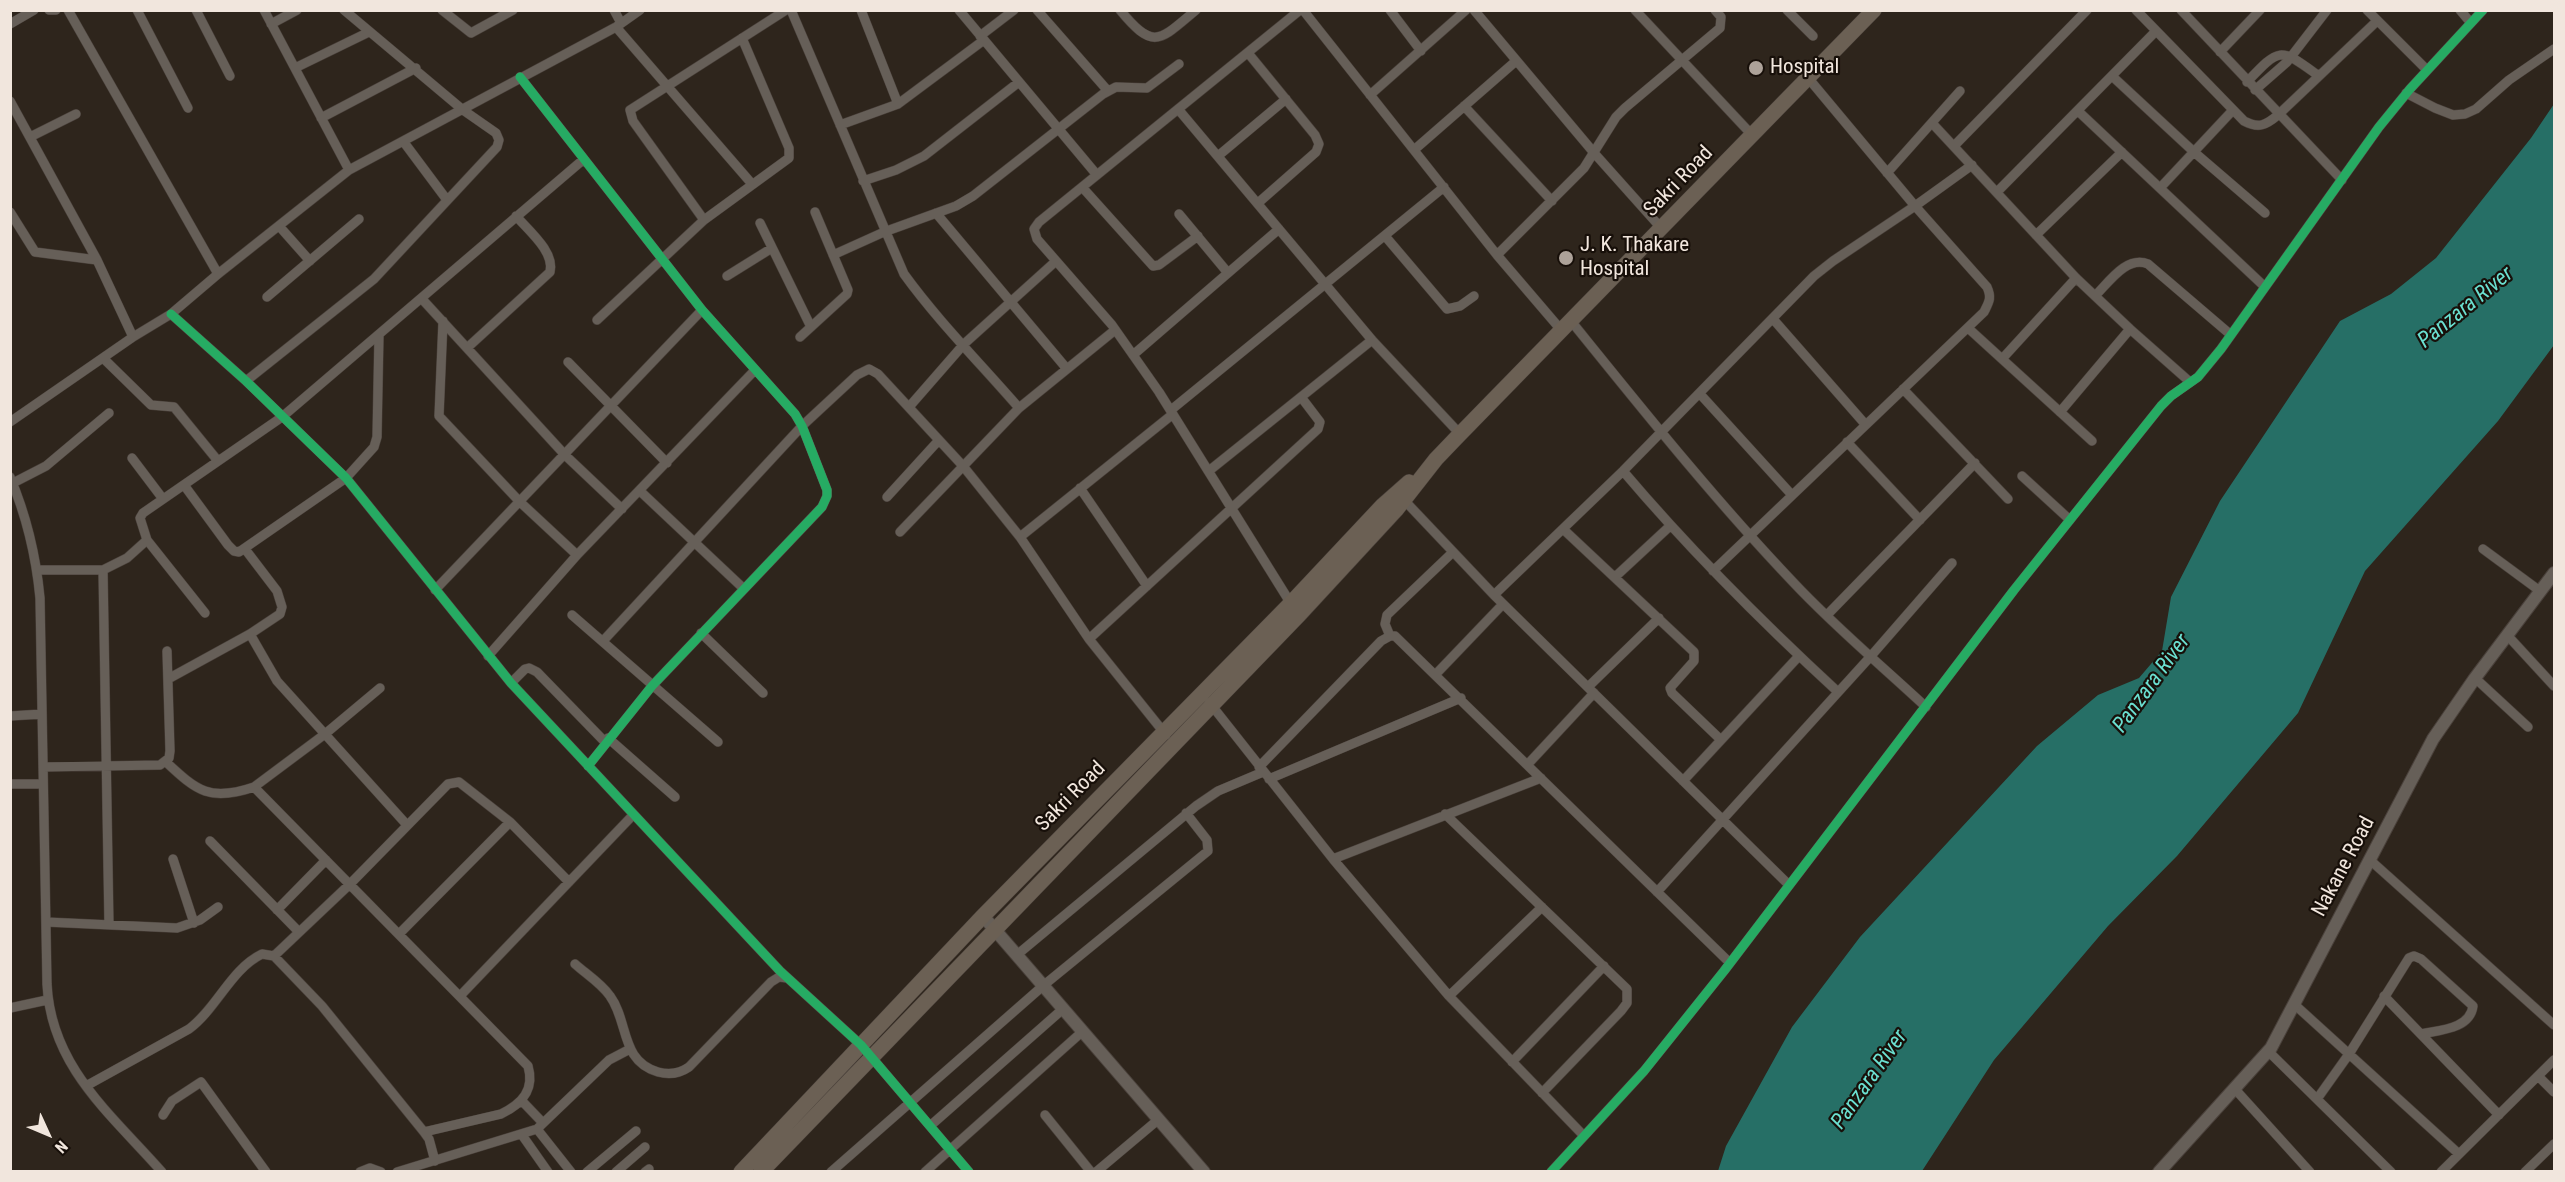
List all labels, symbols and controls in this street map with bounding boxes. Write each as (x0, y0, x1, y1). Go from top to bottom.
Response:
place label: Hospital (1770, 55, 1839, 81)
marker: Hospital (1747, 59, 1765, 77)
street label: Sakri Road (1639, 141, 1719, 223)
place label: J. K. Thakare Hospital (1580, 233, 1689, 283)
marker: J. K. Thakare Hospital (1557, 249, 1575, 267)
water label: Panzara River (2413, 262, 2519, 354)
water label: Panzara River (2108, 630, 2196, 738)
street label: Sakri Road (1031, 757, 1111, 837)
street label: Nakane Road (2307, 813, 2381, 921)
water label: Panzara River (1826, 1025, 1914, 1135)
north arrow (18, 1104, 78, 1164)
text: N (51, 1137, 72, 1157)

